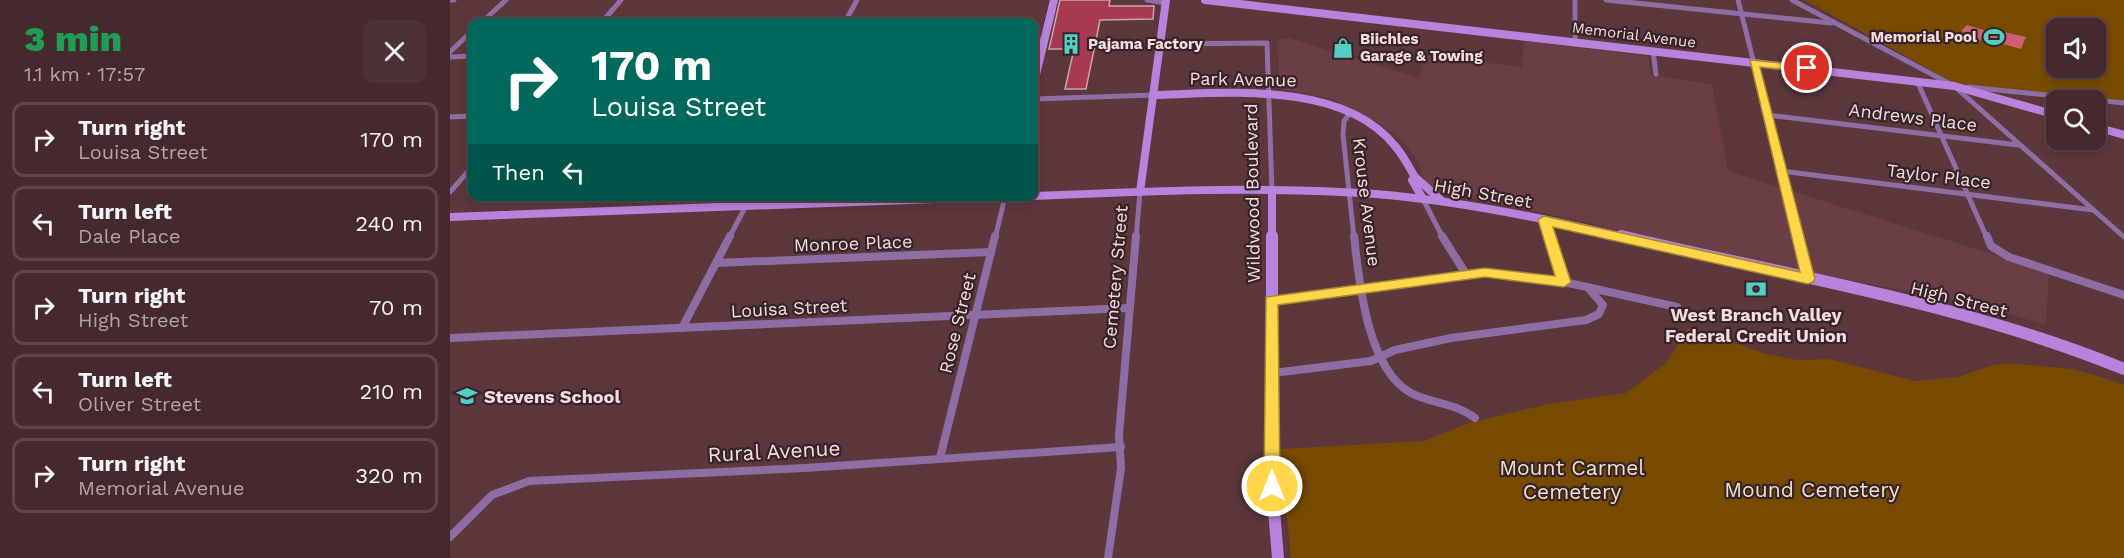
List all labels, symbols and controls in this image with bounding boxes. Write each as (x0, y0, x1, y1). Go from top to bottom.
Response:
text: 3 min (24, 18, 122, 60)
street label: Memorial Avenue (1571, 18, 1697, 52)
map controls (2046, 18, 2106, 150)
button: sound (2046, 18, 2106, 78)
button: close (363, 20, 426, 83)
sports icon: Memorial Pool (1982, 25, 2006, 49)
place label: Memorial Pool (1870, 28, 1977, 46)
place label: Biichles Garage & Towing (1360, 30, 1483, 65)
building icon: Pajama Factory (1059, 32, 1083, 56)
place label: Pajama Factory (1088, 35, 1203, 53)
shop icon: Biichles Garage & Towing (1331, 36, 1355, 60)
text: 170 m (591, 41, 712, 90)
icon: right (492, 42, 570, 120)
pin (1781, 42, 1832, 93)
icon: arrive (1790, 51, 1823, 84)
text: 1.1 km · 17:57 (24, 62, 145, 86)
street label: Park Avenue (1189, 68, 1297, 90)
button: search (2046, 90, 2106, 150)
text: Louisa Street (591, 91, 766, 123)
street label: Andrews Place (1848, 99, 1978, 135)
street label: Wildwood Boulevard (1240, 103, 1264, 283)
text: Turn right (78, 115, 185, 140)
icon: right (27, 123, 60, 156)
text: 170 m (360, 127, 423, 152)
street label: Krouse Avenue (1349, 136, 1385, 268)
text: Louisa Street (78, 140, 208, 164)
icon: left (557, 156, 590, 189)
street label: Taylor Place (1886, 159, 1992, 193)
text: Then (492, 160, 545, 185)
street label: High Street (1432, 174, 1534, 212)
text: Turn left (78, 199, 172, 224)
street label: Cemetery Street (1098, 204, 1132, 350)
icon: left (27, 207, 60, 240)
text: 240 m (355, 211, 423, 236)
text: Dale Place (78, 224, 181, 248)
street label: Monroe Place (793, 230, 913, 256)
street label: Rose Street (934, 270, 980, 375)
bank icon: West Branch Valley Federal Credit Union (1744, 277, 1768, 301)
street label: High Street (1908, 277, 2010, 321)
text: Turn right (78, 283, 185, 308)
icon: right (27, 291, 60, 324)
street label: Louisa Street (730, 294, 848, 322)
text: 70 m (369, 295, 423, 320)
place label: West Branch Valley Federal Credit Union (1665, 304, 1847, 346)
text: High Street (78, 308, 188, 332)
text: Turn left (78, 367, 172, 392)
icon: left (27, 375, 60, 408)
text: 210 m (359, 379, 423, 404)
school or university icon: Stevens School (455, 384, 479, 408)
place label: Stevens School (484, 386, 620, 407)
text: Oliver Street (78, 392, 201, 416)
street label: Rural Avenue (707, 435, 841, 467)
text: Turn right (78, 451, 185, 476)
position arrow (1240, 454, 1304, 518)
park label: Mount Carmel Cemetery (1499, 455, 1645, 504)
icon: right (27, 459, 60, 492)
text: 320 m (355, 463, 423, 488)
text: Memorial Avenue (78, 476, 245, 500)
park label: Mound Cemetery (1724, 477, 1900, 502)

